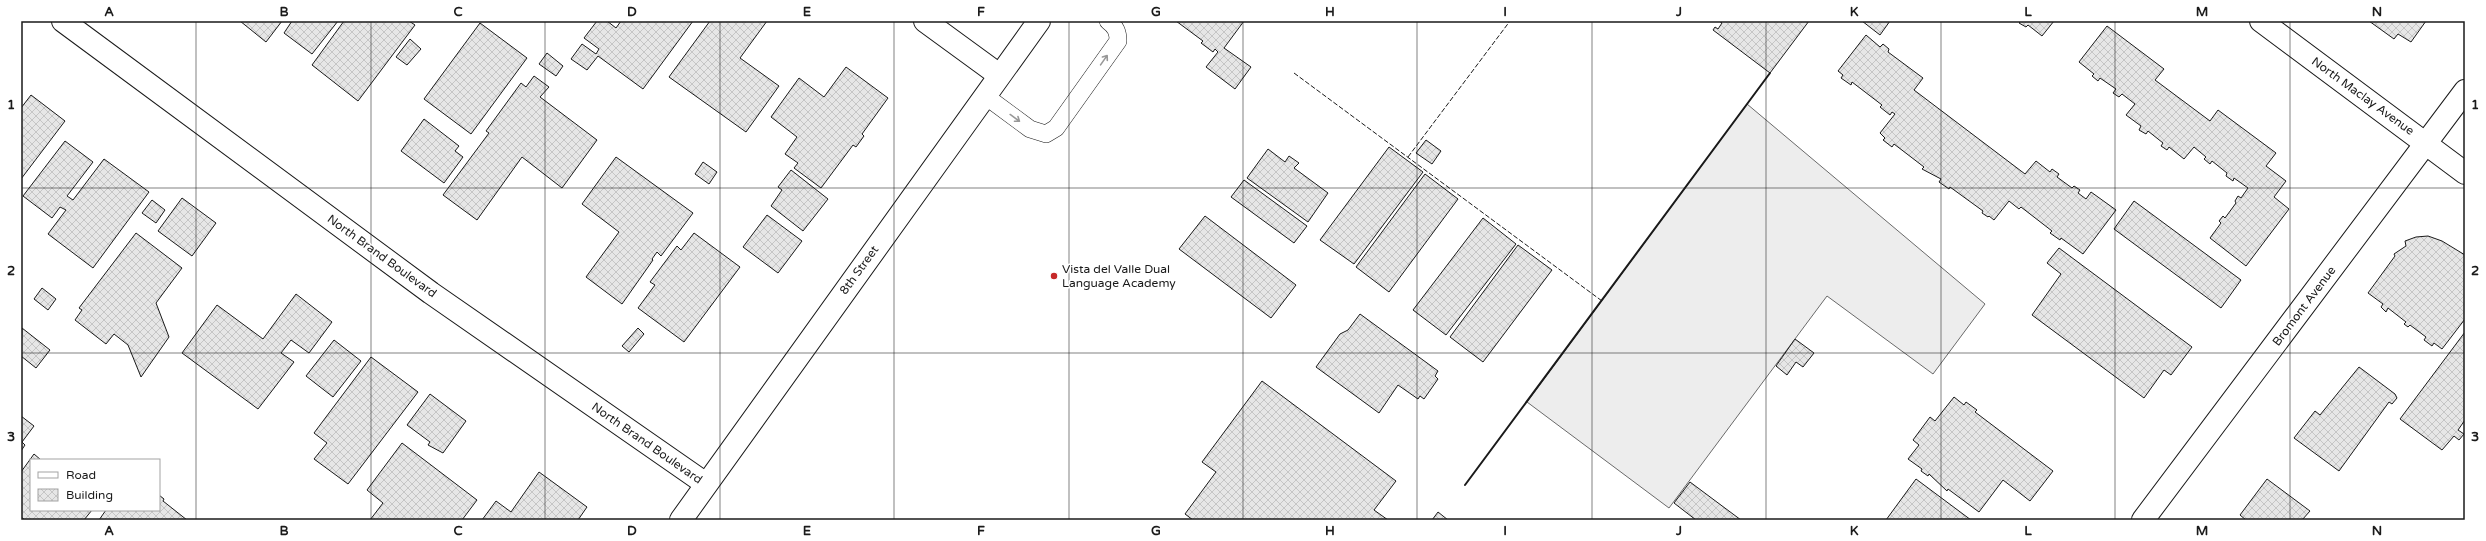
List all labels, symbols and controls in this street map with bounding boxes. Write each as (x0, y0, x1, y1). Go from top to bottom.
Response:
text: A (104, 4, 114, 20)
text: B (279, 4, 289, 20)
text: C (453, 4, 463, 20)
text: D (627, 4, 637, 20)
text: E (803, 4, 811, 20)
text: F (977, 4, 985, 20)
text: G (1151, 4, 1161, 20)
text: H (1325, 4, 1335, 20)
text: I (1503, 4, 1507, 20)
text: J (1675, 4, 1682, 20)
text: K (1850, 4, 1859, 20)
text: L (2024, 4, 2032, 20)
text: M (2196, 4, 2208, 20)
text: N (2372, 4, 2382, 20)
one-way arrow (1100, 54, 1108, 65)
street label: North Maclay Avenue (2309, 54, 2417, 138)
text: 1 (7, 97, 15, 113)
text: 1 (2471, 97, 2479, 113)
one-way arrow (1010, 114, 1021, 122)
street label: North Brand Boulevard (325, 212, 439, 300)
street label: 8th Street (837, 243, 882, 297)
place label: Vista del Valle Dual Language Academy (1062, 262, 1176, 290)
text: 2 (7, 263, 15, 279)
street label: Bromont Avenue (2269, 263, 2339, 349)
text: 2 (2471, 263, 2479, 279)
marker: Vista del Valle Dual Language Academy (1049, 271, 1059, 281)
street label: North Brand Boulevard (589, 400, 705, 486)
text: 3 (7, 429, 15, 445)
text: 3 (2471, 429, 2479, 445)
legend (30, 459, 160, 511)
text: Road (66, 468, 96, 482)
text: Building (66, 488, 113, 502)
text: A (104, 523, 114, 539)
text: B (279, 523, 289, 539)
text: C (453, 523, 463, 539)
text: D (627, 523, 637, 539)
text: E (803, 523, 811, 539)
text: F (977, 523, 985, 539)
text: G (1151, 523, 1161, 539)
text: H (1325, 523, 1335, 539)
text: I (1503, 523, 1507, 539)
text: J (1675, 523, 1682, 539)
text: K (1850, 523, 1859, 539)
text: L (2024, 523, 2032, 539)
text: M (2196, 523, 2208, 539)
text: N (2372, 523, 2382, 539)

